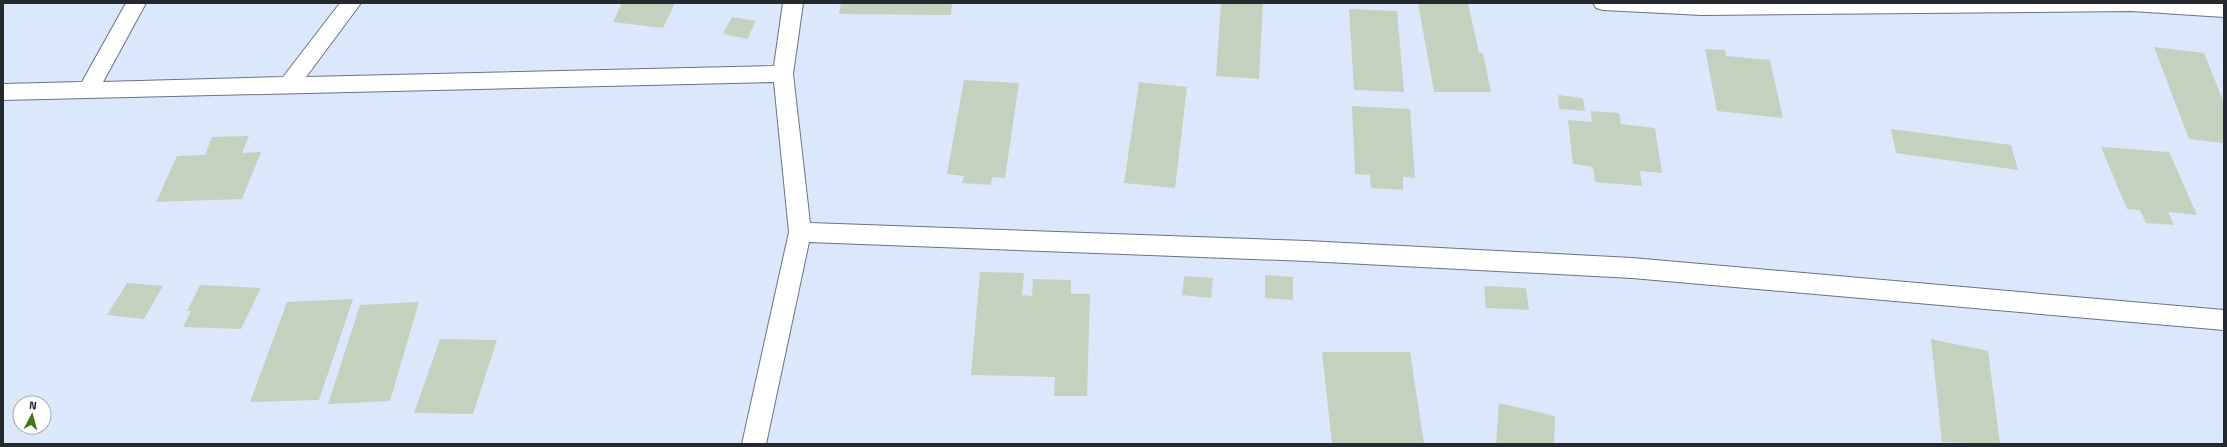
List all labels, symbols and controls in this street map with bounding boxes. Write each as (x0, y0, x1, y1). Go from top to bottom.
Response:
north arrow (12, 395, 52, 435)
text: N (28, 397, 38, 413)

